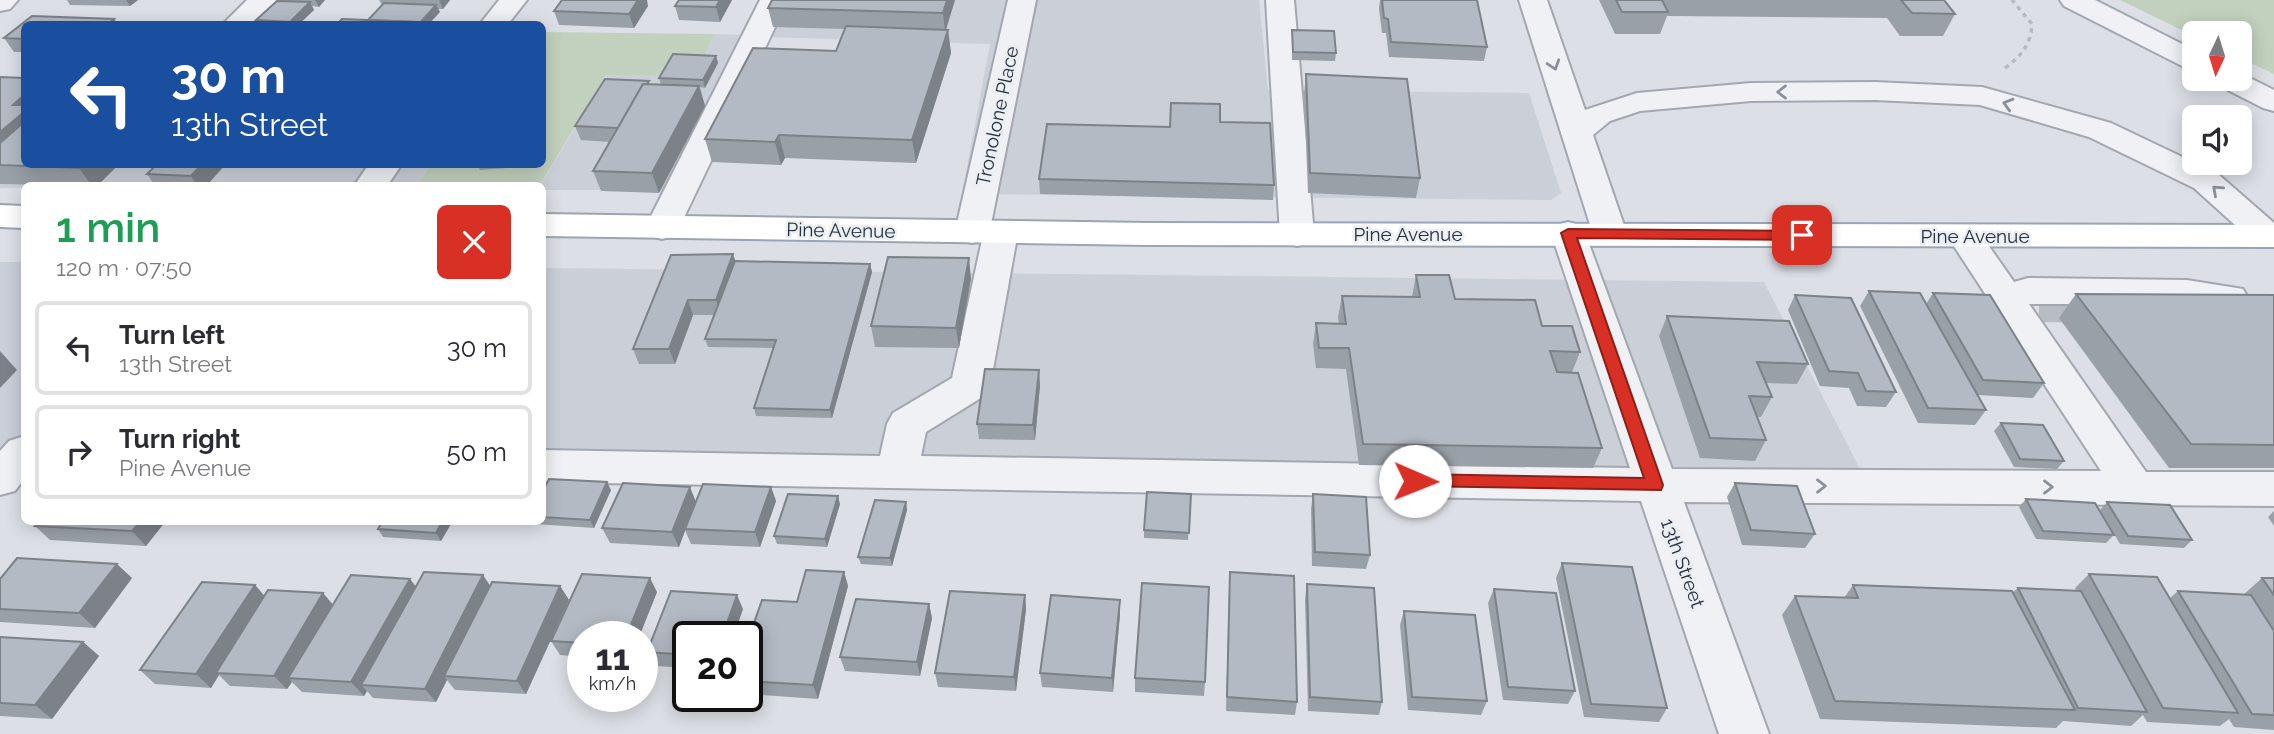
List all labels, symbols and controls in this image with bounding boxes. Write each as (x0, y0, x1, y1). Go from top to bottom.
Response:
north arrow (2182, 21, 2252, 91)
map controls (2182, 21, 2252, 175)
street label: Tronolone Place (971, 44, 1023, 188)
text: 30 m (171, 47, 286, 104)
icon: left (56, 49, 147, 140)
one-way arrow (1546, 58, 1561, 70)
one-way arrow (1776, 84, 1787, 100)
one-way arrow (2002, 97, 2014, 112)
button: sound (2182, 105, 2252, 175)
text: 13th Street (171, 106, 328, 143)
one-way arrow (2212, 186, 2225, 199)
text: 1 min (56, 203, 160, 252)
button: close (437, 205, 511, 279)
pin (1772, 205, 1832, 265)
icon: arrive (1783, 216, 1821, 254)
street label: Pine Avenue (786, 218, 896, 242)
street label: Pine Avenue (1353, 223, 1463, 245)
street label: Pine Avenue (1920, 225, 2030, 247)
text: 120 m · 07:50 (56, 254, 192, 281)
text: Turn left (119, 320, 225, 350)
icon: left (60, 329, 98, 367)
text: 30 m (447, 333, 507, 363)
text: 13th Street (119, 350, 232, 377)
text: Turn right (119, 424, 240, 454)
icon: right (60, 433, 98, 471)
text: 50 m (446, 437, 507, 467)
position arrow (1378, 444, 1452, 518)
text: Pine Avenue (119, 454, 251, 481)
one-way arrow (1816, 478, 1827, 494)
one-way arrow (2044, 479, 2054, 495)
street label: 13th Street (1657, 515, 1709, 611)
speed limit sign: 20 (672, 621, 763, 712)
text: 11 (595, 637, 630, 678)
text: km/h (589, 673, 636, 694)

